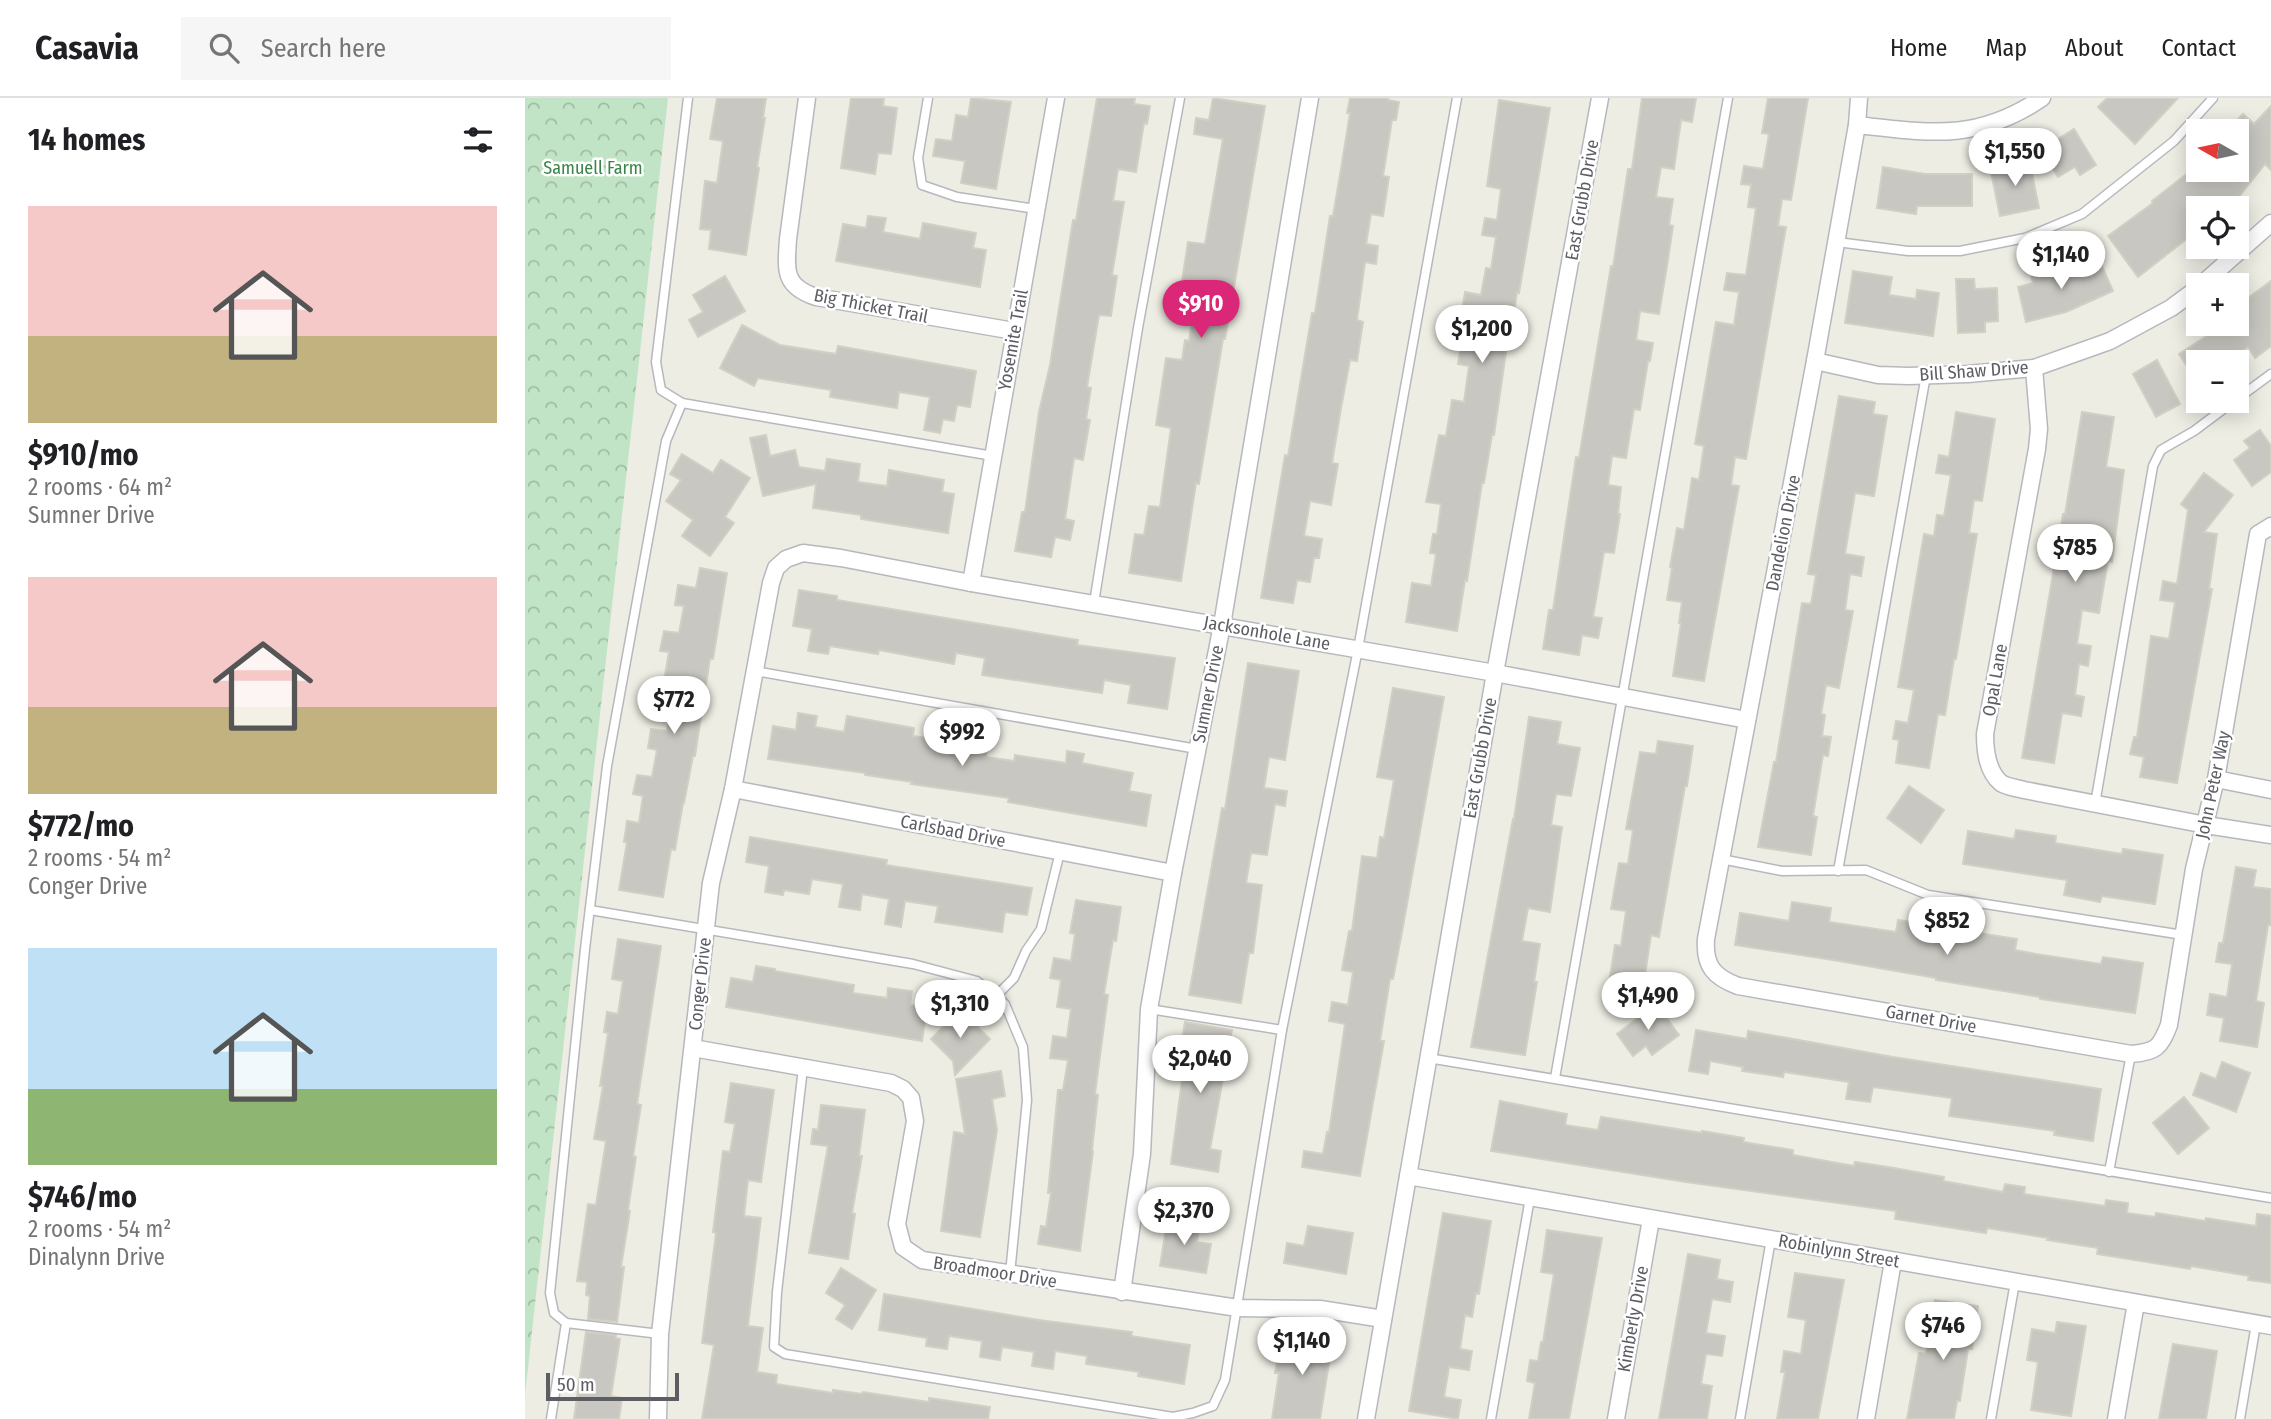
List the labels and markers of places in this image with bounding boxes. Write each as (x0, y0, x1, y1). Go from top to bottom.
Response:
pin: $1,550 (1958, 129, 2072, 188)
pin: $1,140 (2004, 232, 2118, 291)
pin: $910 (1160, 280, 1242, 340)
pin: $1,200 (1425, 306, 1539, 365)
pin: $785 (2034, 524, 2116, 584)
pin: $772 (633, 676, 715, 736)
pin: $992 (921, 708, 1003, 768)
pin: $852 (1906, 898, 1988, 957)
pin: $1,490 (1591, 972, 1705, 1032)
pin: $1,310 (903, 981, 1017, 1040)
pin: $2,040 (1143, 1035, 1257, 1095)
pin: $2,370 (1127, 1188, 1241, 1247)
pin: $746 (1902, 1302, 1984, 1362)
pin: $1,140 (1245, 1318, 1359, 1377)

